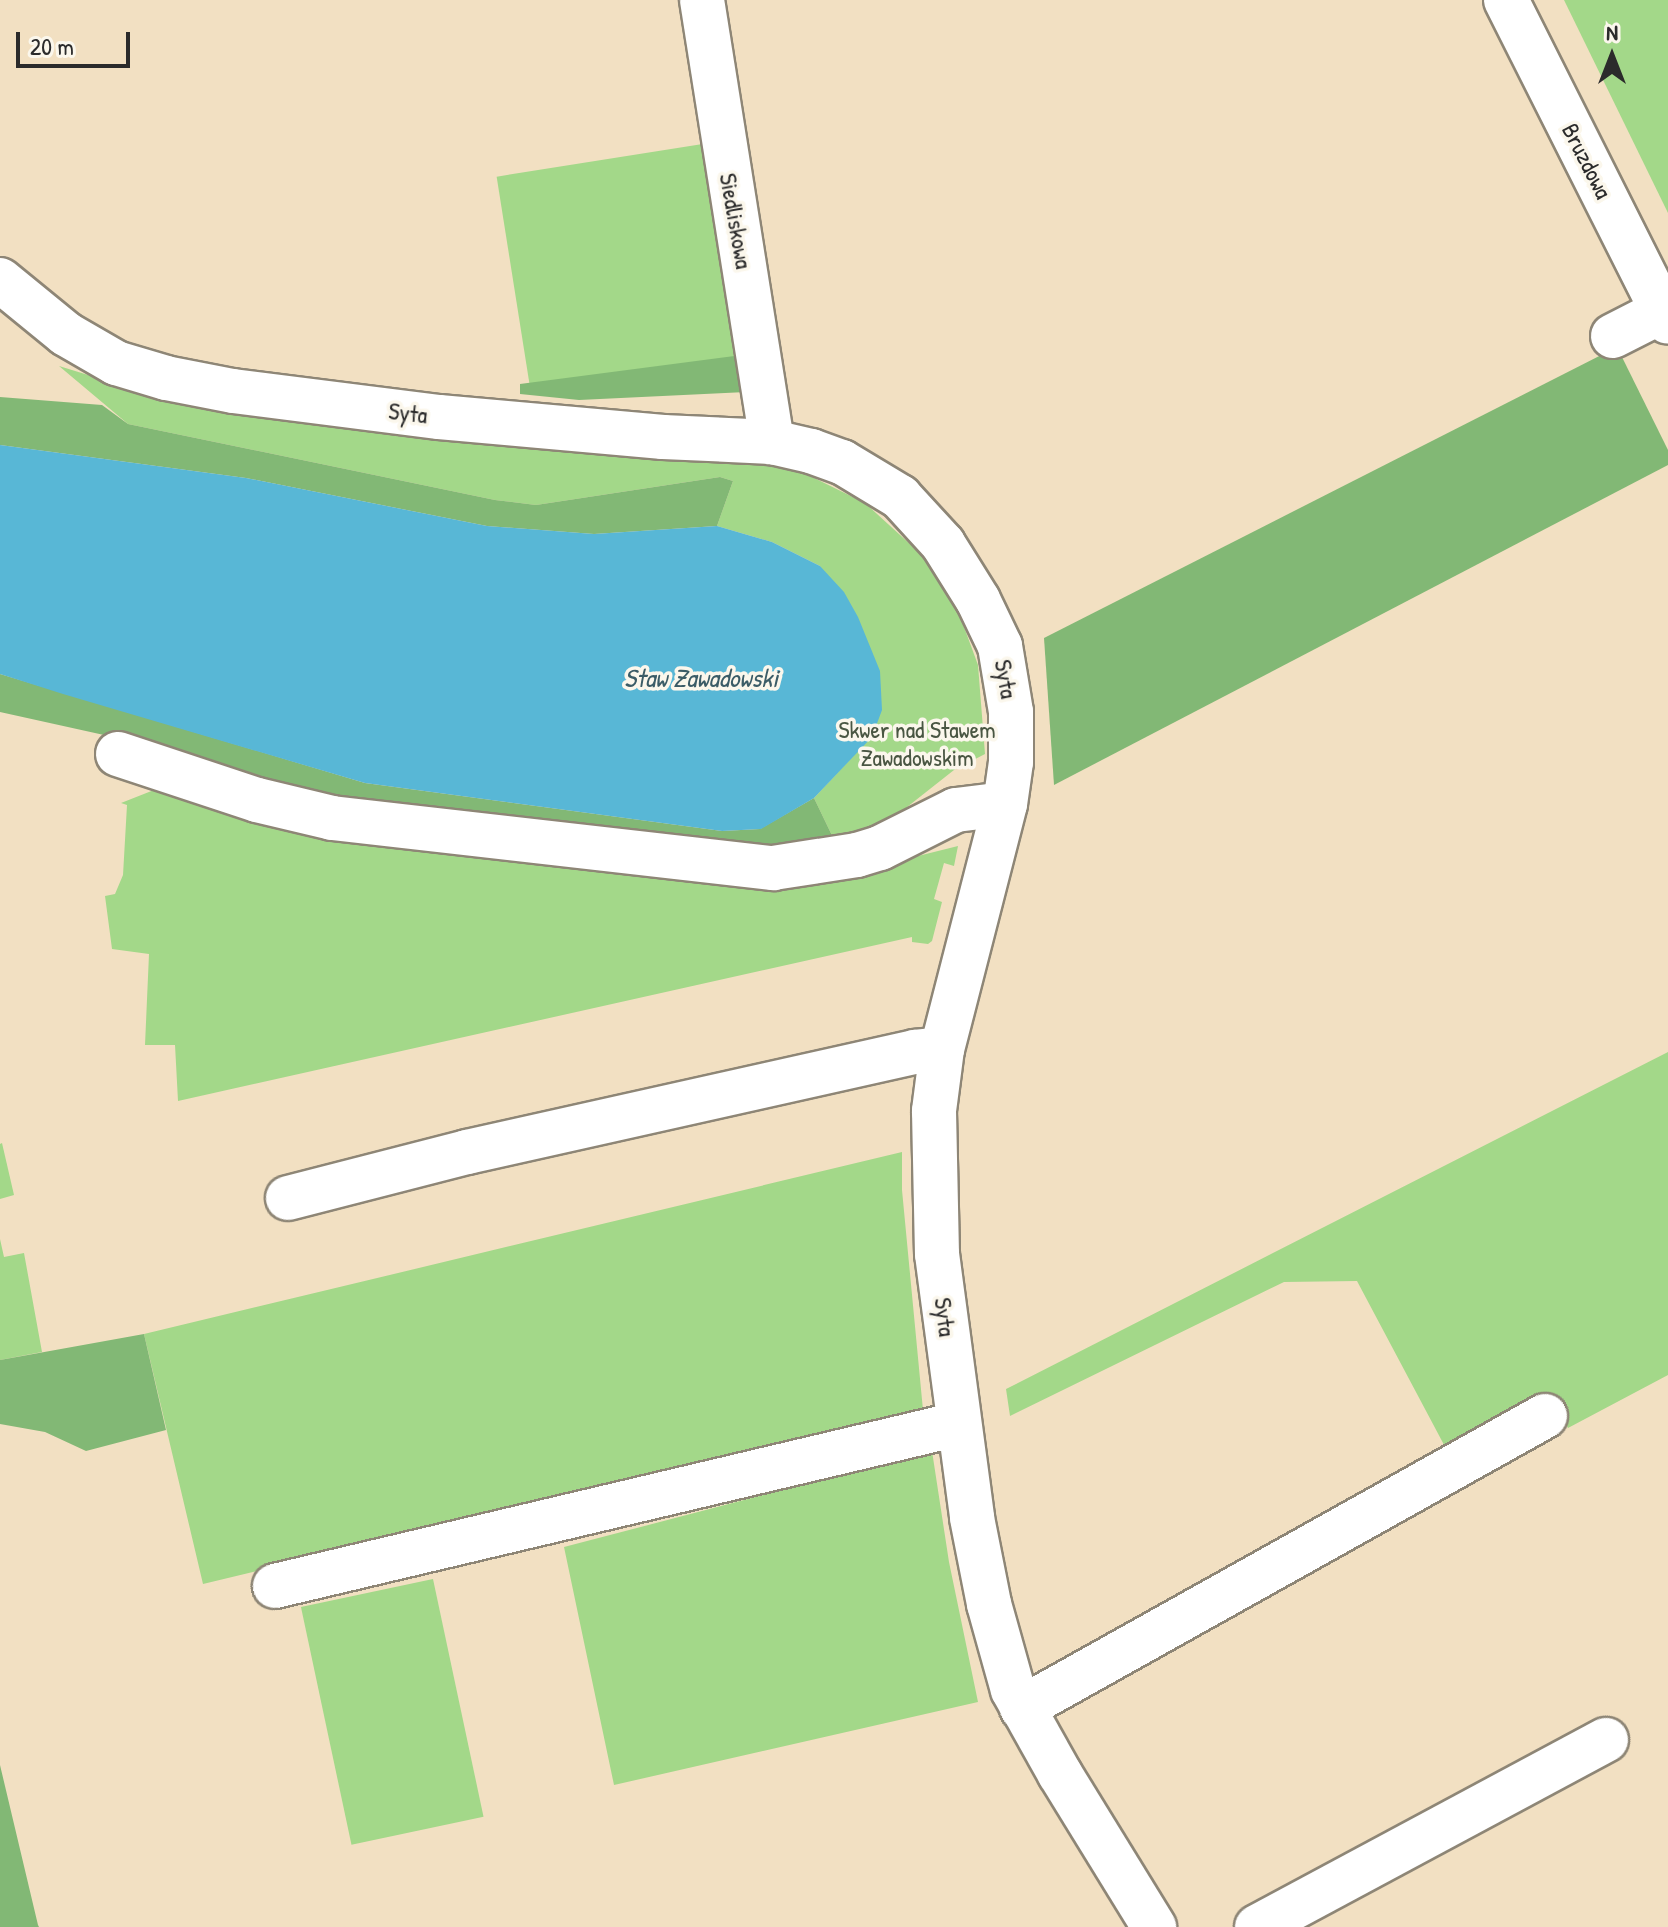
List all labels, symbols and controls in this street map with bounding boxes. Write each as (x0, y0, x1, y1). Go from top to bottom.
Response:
scale bar (20, 16, 134, 66)
north arrow (1572, 16, 1652, 96)
text: N (1606, 17, 1618, 47)
text: 20 m (30, 30, 74, 62)
street label: Bruzdowa (1556, 118, 1618, 204)
street label: Siedliskowa (713, 171, 759, 271)
street label: Syta (387, 396, 429, 430)
street label: Syta (988, 657, 1024, 701)
water label: Staw Zawadowski (624, 662, 778, 694)
park label: Skwer nad Stawem Zawadowskim (838, 716, 996, 772)
street label: Syta (928, 1296, 962, 1338)

